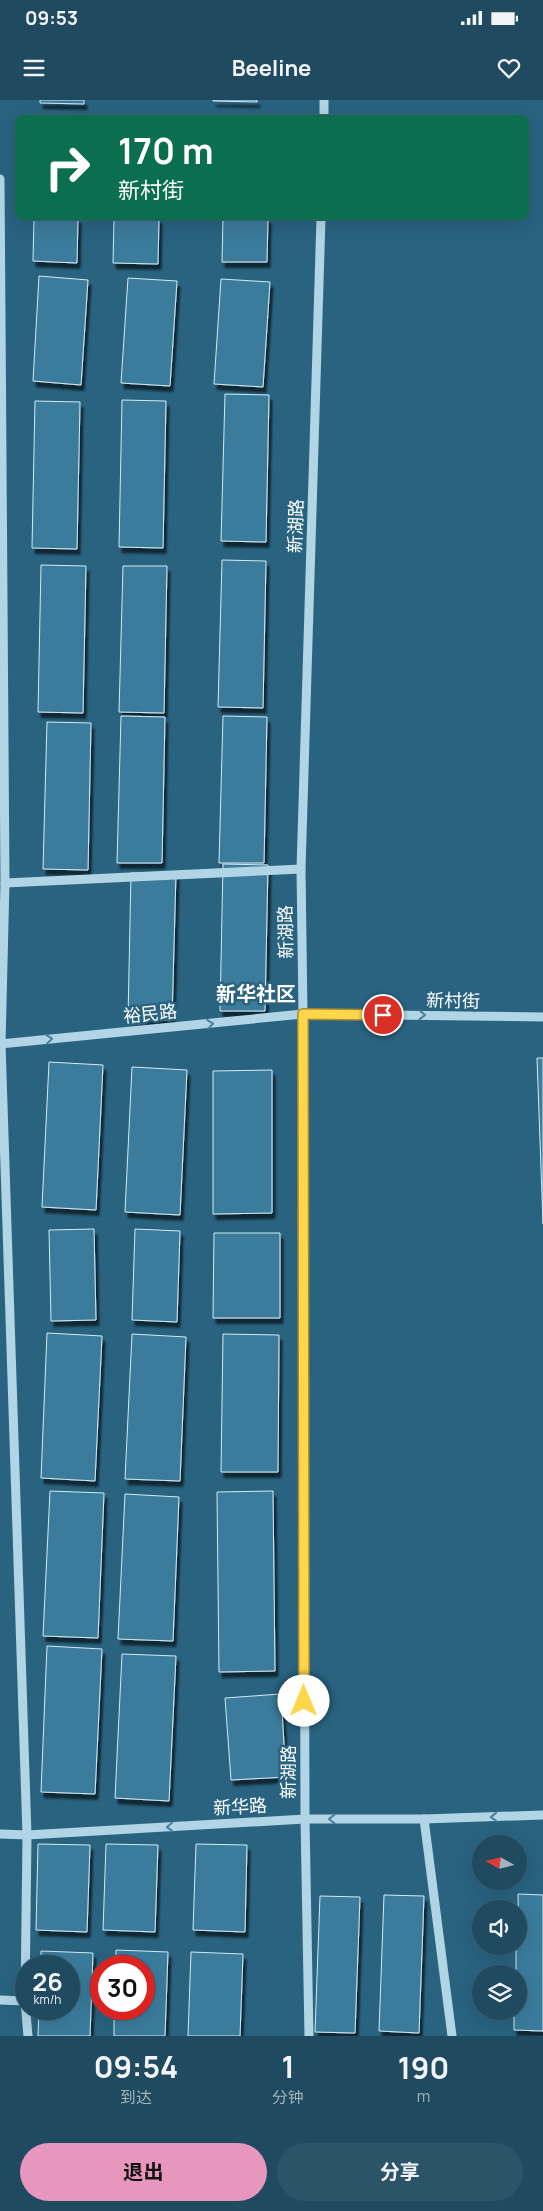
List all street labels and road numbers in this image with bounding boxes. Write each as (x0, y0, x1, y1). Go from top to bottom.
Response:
street label: 新湖路 (282, 499, 308, 553)
street label: 新湖路 (273, 905, 297, 959)
street label: 新村街 (426, 988, 480, 1012)
street label: 裕民路 (122, 998, 178, 1028)
street label: 新湖路 (276, 1745, 300, 1799)
street label: 新华路 (212, 1793, 268, 1819)

